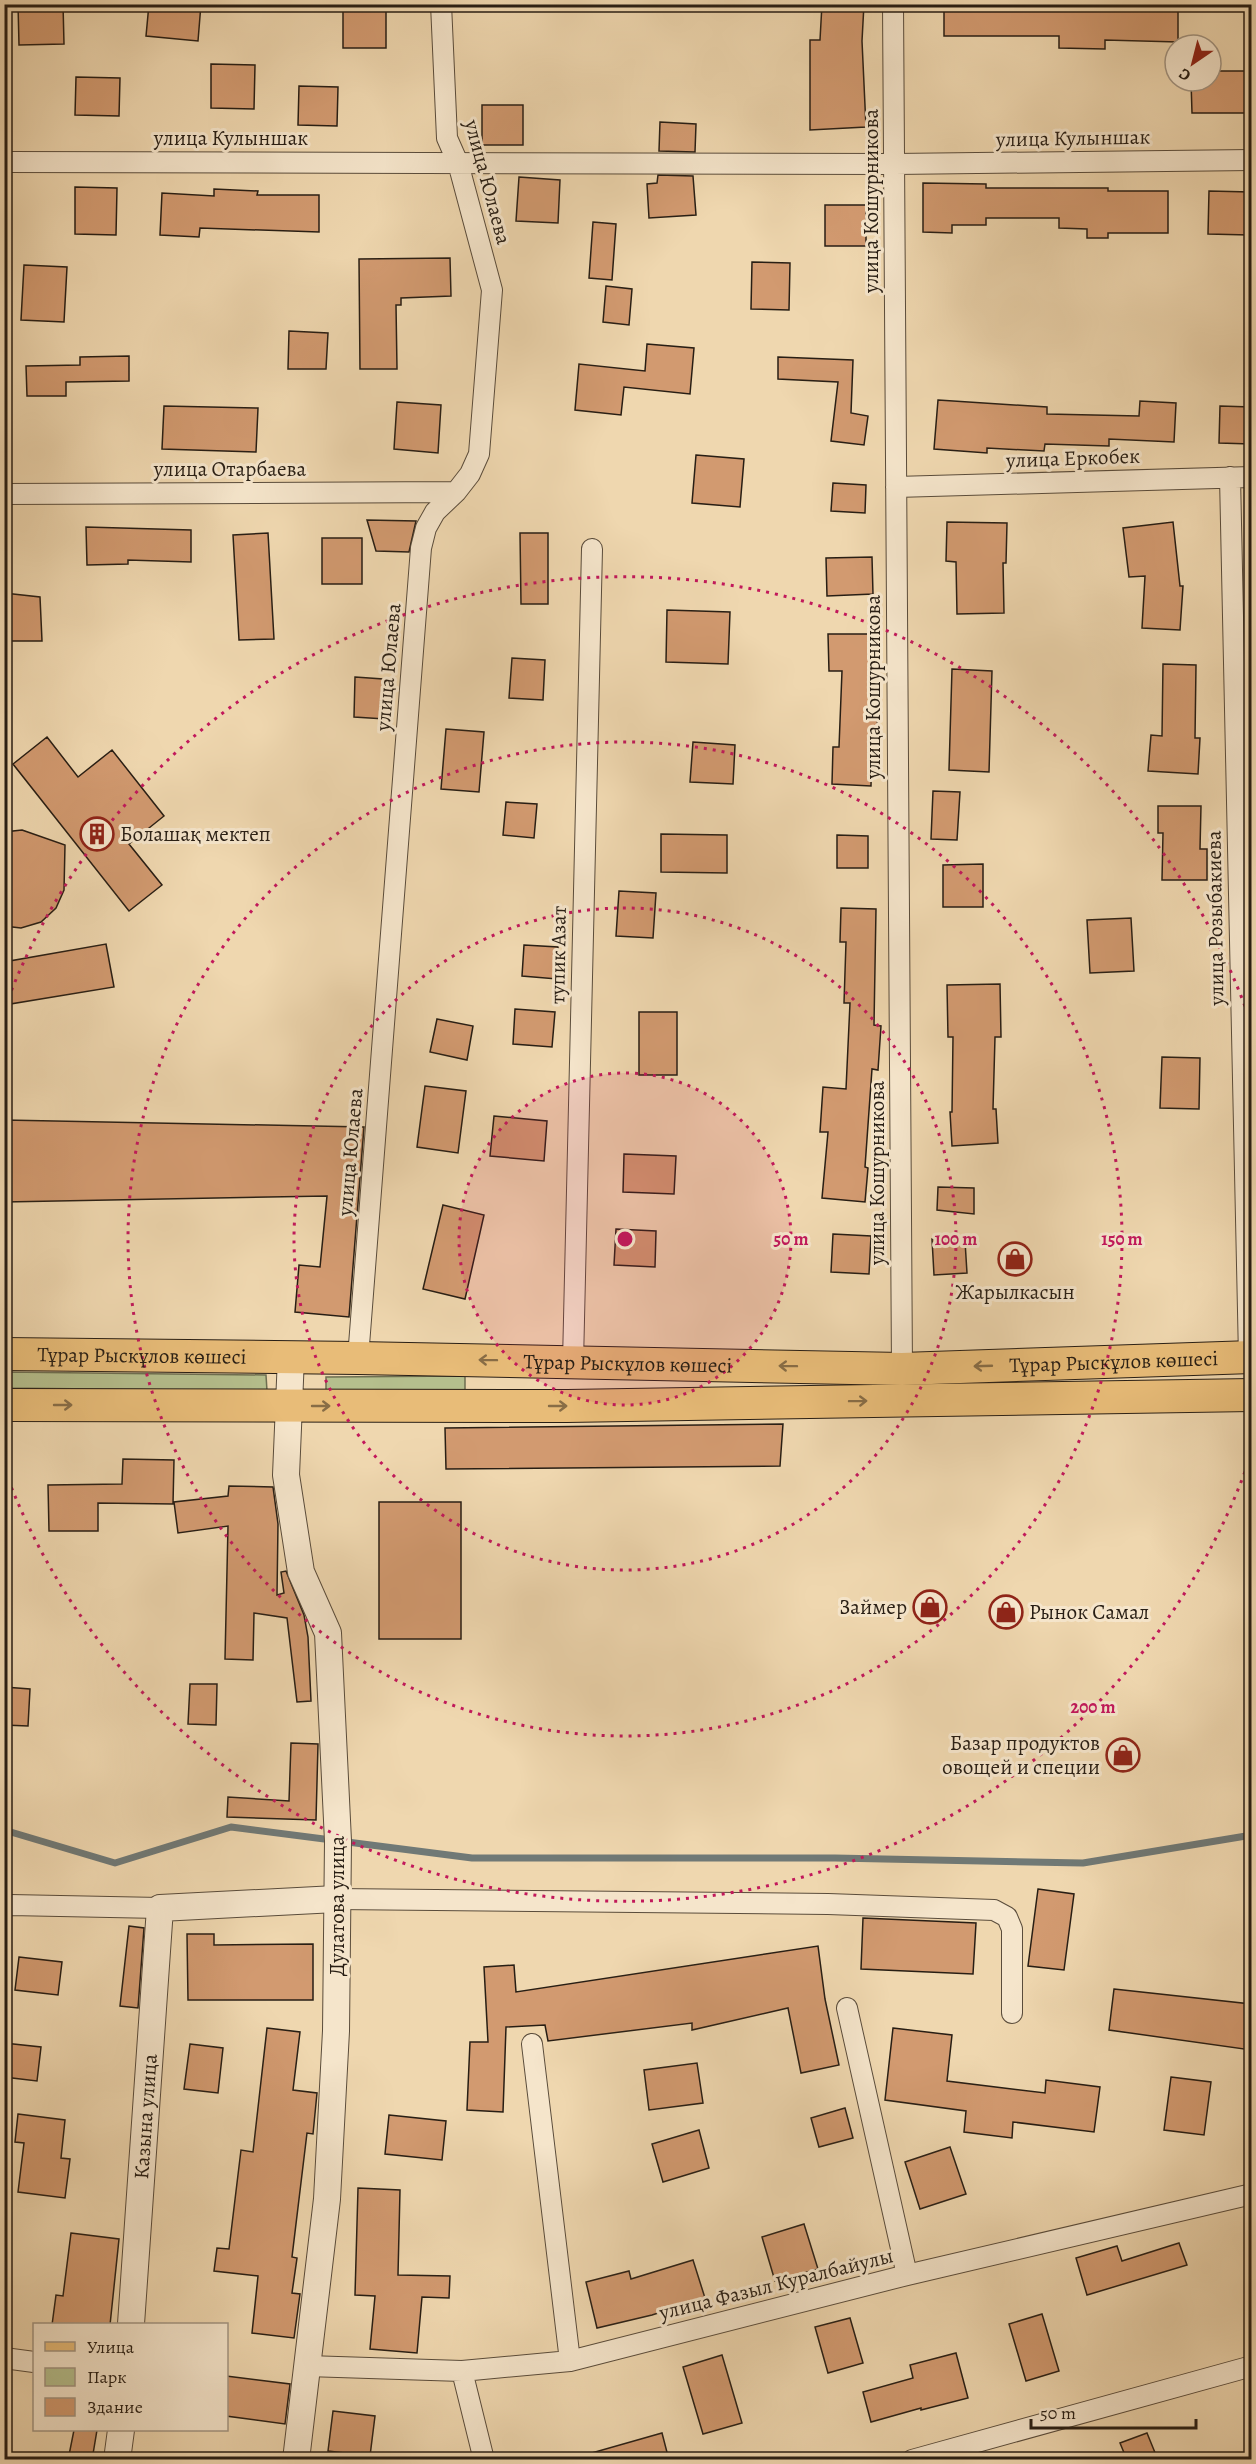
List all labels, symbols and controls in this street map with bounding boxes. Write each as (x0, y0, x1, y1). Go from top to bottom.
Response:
north arrow (1163, 33, 1223, 93)
text: С (1175, 63, 1195, 86)
street label: улица Кошурникова (857, 109, 885, 294)
street label: улица Юлаева (458, 116, 518, 248)
street label: улица Кулыншак (995, 123, 1151, 153)
street label: улица Кулыншак (153, 124, 308, 152)
street label: улица Еркобек (1005, 442, 1140, 474)
street label: улица Отарбаева (153, 455, 306, 483)
street label: улица Кошурникова (859, 595, 887, 780)
street label: улица Юлаева (368, 602, 408, 733)
building icon: Болашақ мектеп (79, 816, 115, 852)
place label: Болашақ мектеп (120, 820, 271, 848)
street label: улица Розыбакиева (1199, 830, 1231, 1007)
street label: тупик Азат (543, 906, 573, 1004)
street label: улица Кошурникова (863, 1081, 891, 1266)
street label: улица Юлаева (330, 1087, 370, 1218)
text: 50 m (774, 1227, 808, 1251)
text: 100 m (935, 1227, 977, 1251)
text: 150 m (1101, 1227, 1143, 1251)
centre of rings (615, 1229, 635, 1249)
shop icon: Жарылкасын (997, 1241, 1033, 1277)
place label: Жарылкасын (955, 1278, 1075, 1306)
street label: Тұрар Рыскұлов көшесі (37, 1340, 247, 1371)
street label: Тұрар Рыскұлов көшесі (1009, 1344, 1219, 1379)
street label: Тұрар Рыскұлов көшесі (523, 1347, 733, 1380)
one-way arrow (479, 1354, 499, 1366)
one-way arrow (974, 1360, 994, 1372)
one-way arrow (779, 1361, 799, 1372)
one-way arrow (847, 1395, 867, 1407)
one-way arrow (52, 1399, 72, 1411)
one-way arrow (310, 1400, 330, 1412)
one-way arrow (547, 1400, 567, 1412)
shop icon: Займер (912, 1589, 948, 1625)
place label: Займер (839, 1593, 907, 1621)
shop icon: Рынок Самал (988, 1594, 1024, 1630)
place label: Рынок Самал (1029, 1598, 1149, 1626)
text: 200 m (1070, 1695, 1116, 1719)
place label: Базар продуктов овощей и специи (942, 1729, 1100, 1781)
shop icon: Базар продуктов овощей и специи (1105, 1737, 1141, 1773)
street label: Дулатова улица (323, 1835, 351, 1976)
street label: Казына улица (127, 2053, 164, 2180)
street label: улица Фазыл Куралбайулы (655, 2241, 896, 2327)
legend (33, 2323, 228, 2431)
text: Улица (87, 2335, 135, 2359)
text: Парк (87, 2365, 127, 2389)
scale bar (1031, 2392, 1196, 2430)
text: Здание (87, 2395, 143, 2419)
text: 50 m (1040, 2401, 1076, 2425)

